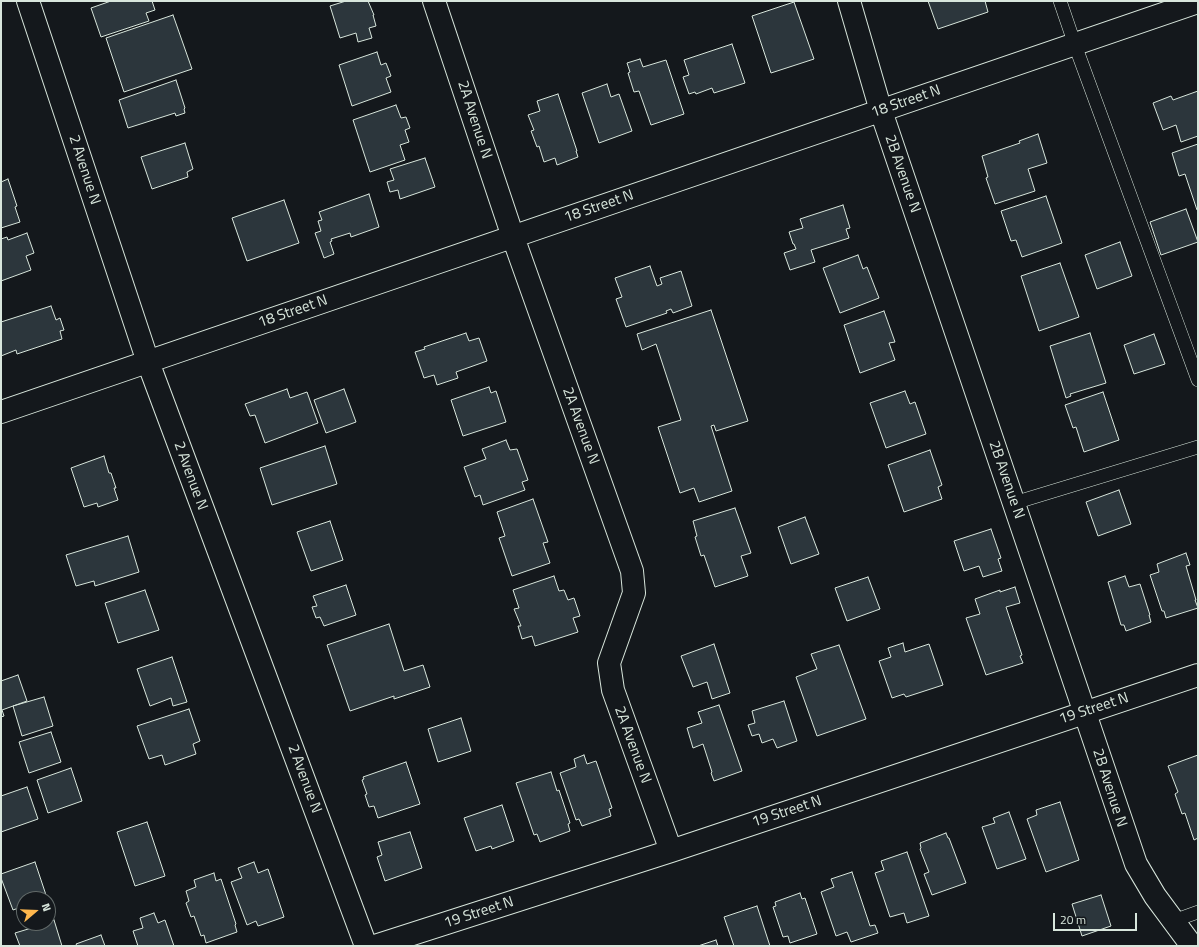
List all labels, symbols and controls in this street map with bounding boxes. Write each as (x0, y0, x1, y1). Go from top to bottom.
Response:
street label: 2A Avenue N (453, 79, 495, 161)
street label: 18 Street N (869, 82, 943, 122)
street label: 2 Avenue N (64, 133, 104, 207)
street label: 2B Avenue N (880, 133, 924, 215)
street label: 18 Street N (562, 187, 636, 227)
street label: 18 Street N (256, 292, 330, 332)
street label: 2A Avenue N (558, 385, 602, 467)
street label: 2 Avenue N (169, 439, 211, 513)
street label: 2B Avenue N (984, 439, 1028, 521)
street label: 19 Street N (1057, 689, 1131, 729)
street label: 2A Avenue N (610, 704, 654, 786)
street label: 2 Avenue N (283, 742, 325, 816)
street label: 2B Avenue N (1088, 747, 1130, 829)
street label: 19 Street N (750, 792, 824, 832)
north arrow (16, 891, 56, 931)
street label: 19 Street N (442, 893, 516, 933)
text: N (38, 901, 55, 914)
scale bar (1055, 905, 1139, 931)
text: 20 m (1060, 910, 1086, 929)

